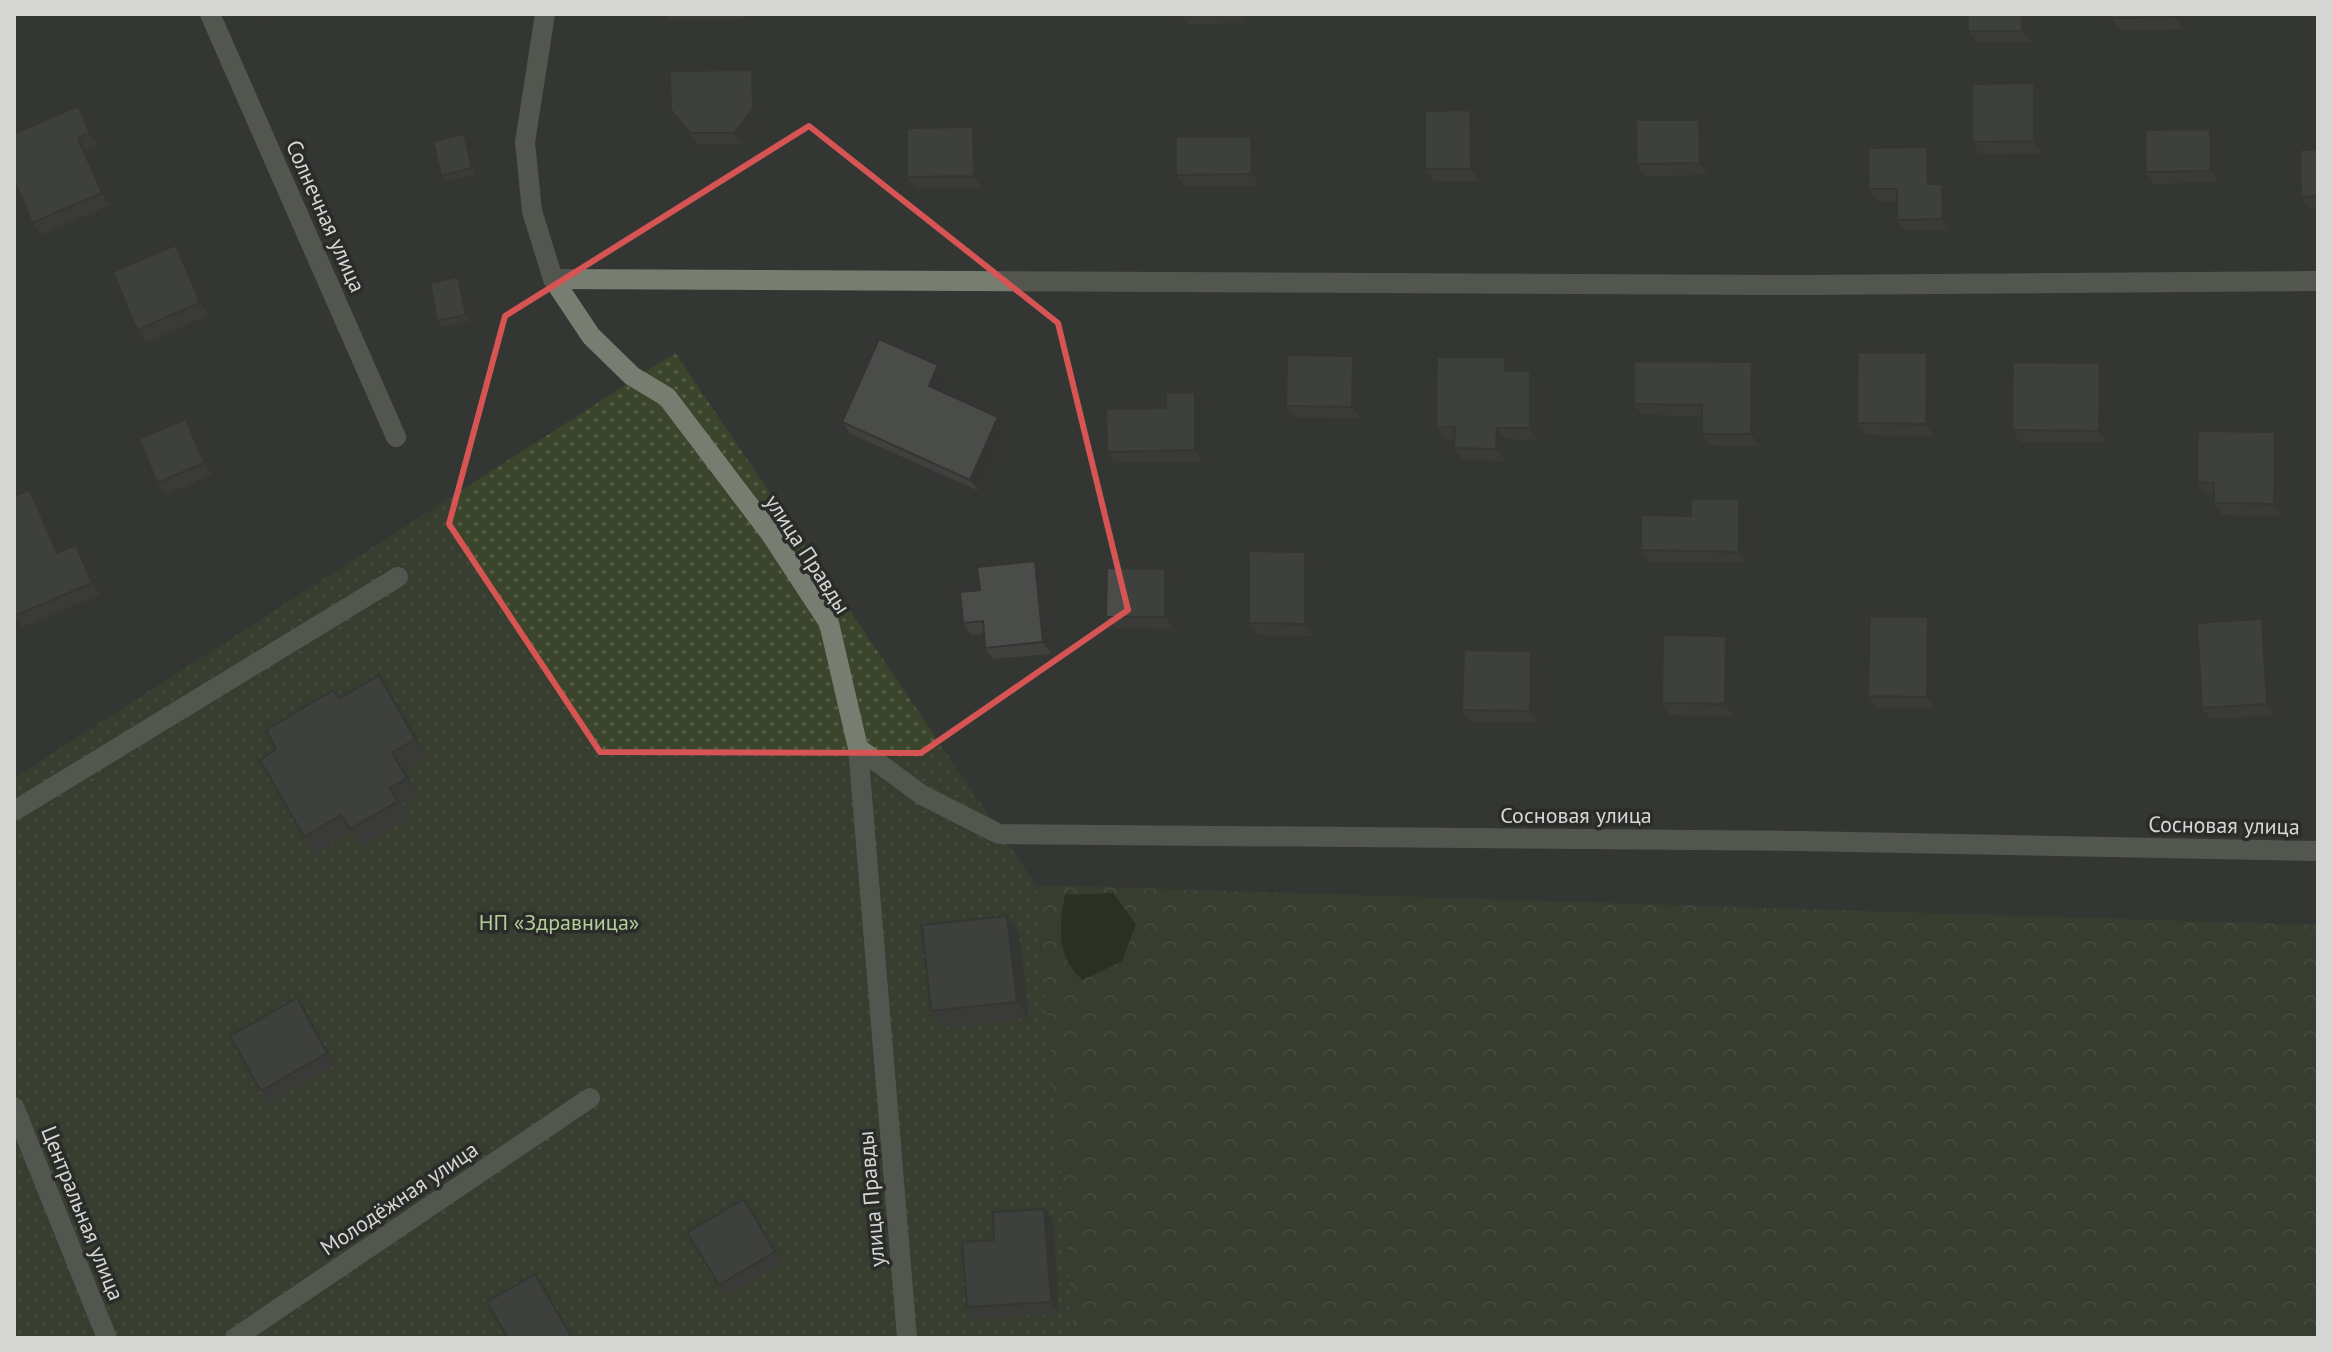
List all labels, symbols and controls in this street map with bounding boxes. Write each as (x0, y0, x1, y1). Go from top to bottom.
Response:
street label: Солнечная улица (280, 136, 372, 296)
street label: улица Правды (759, 489, 857, 619)
street label: Сосновая улица (1500, 801, 1652, 829)
street label: Сосновая улица (2148, 810, 2300, 840)
park label: НП «Здравница» (479, 908, 639, 936)
street label: Центральная улица (35, 1122, 131, 1304)
street label: улица Правды (851, 1130, 891, 1268)
street label: Молодёжная улица (315, 1135, 483, 1261)

